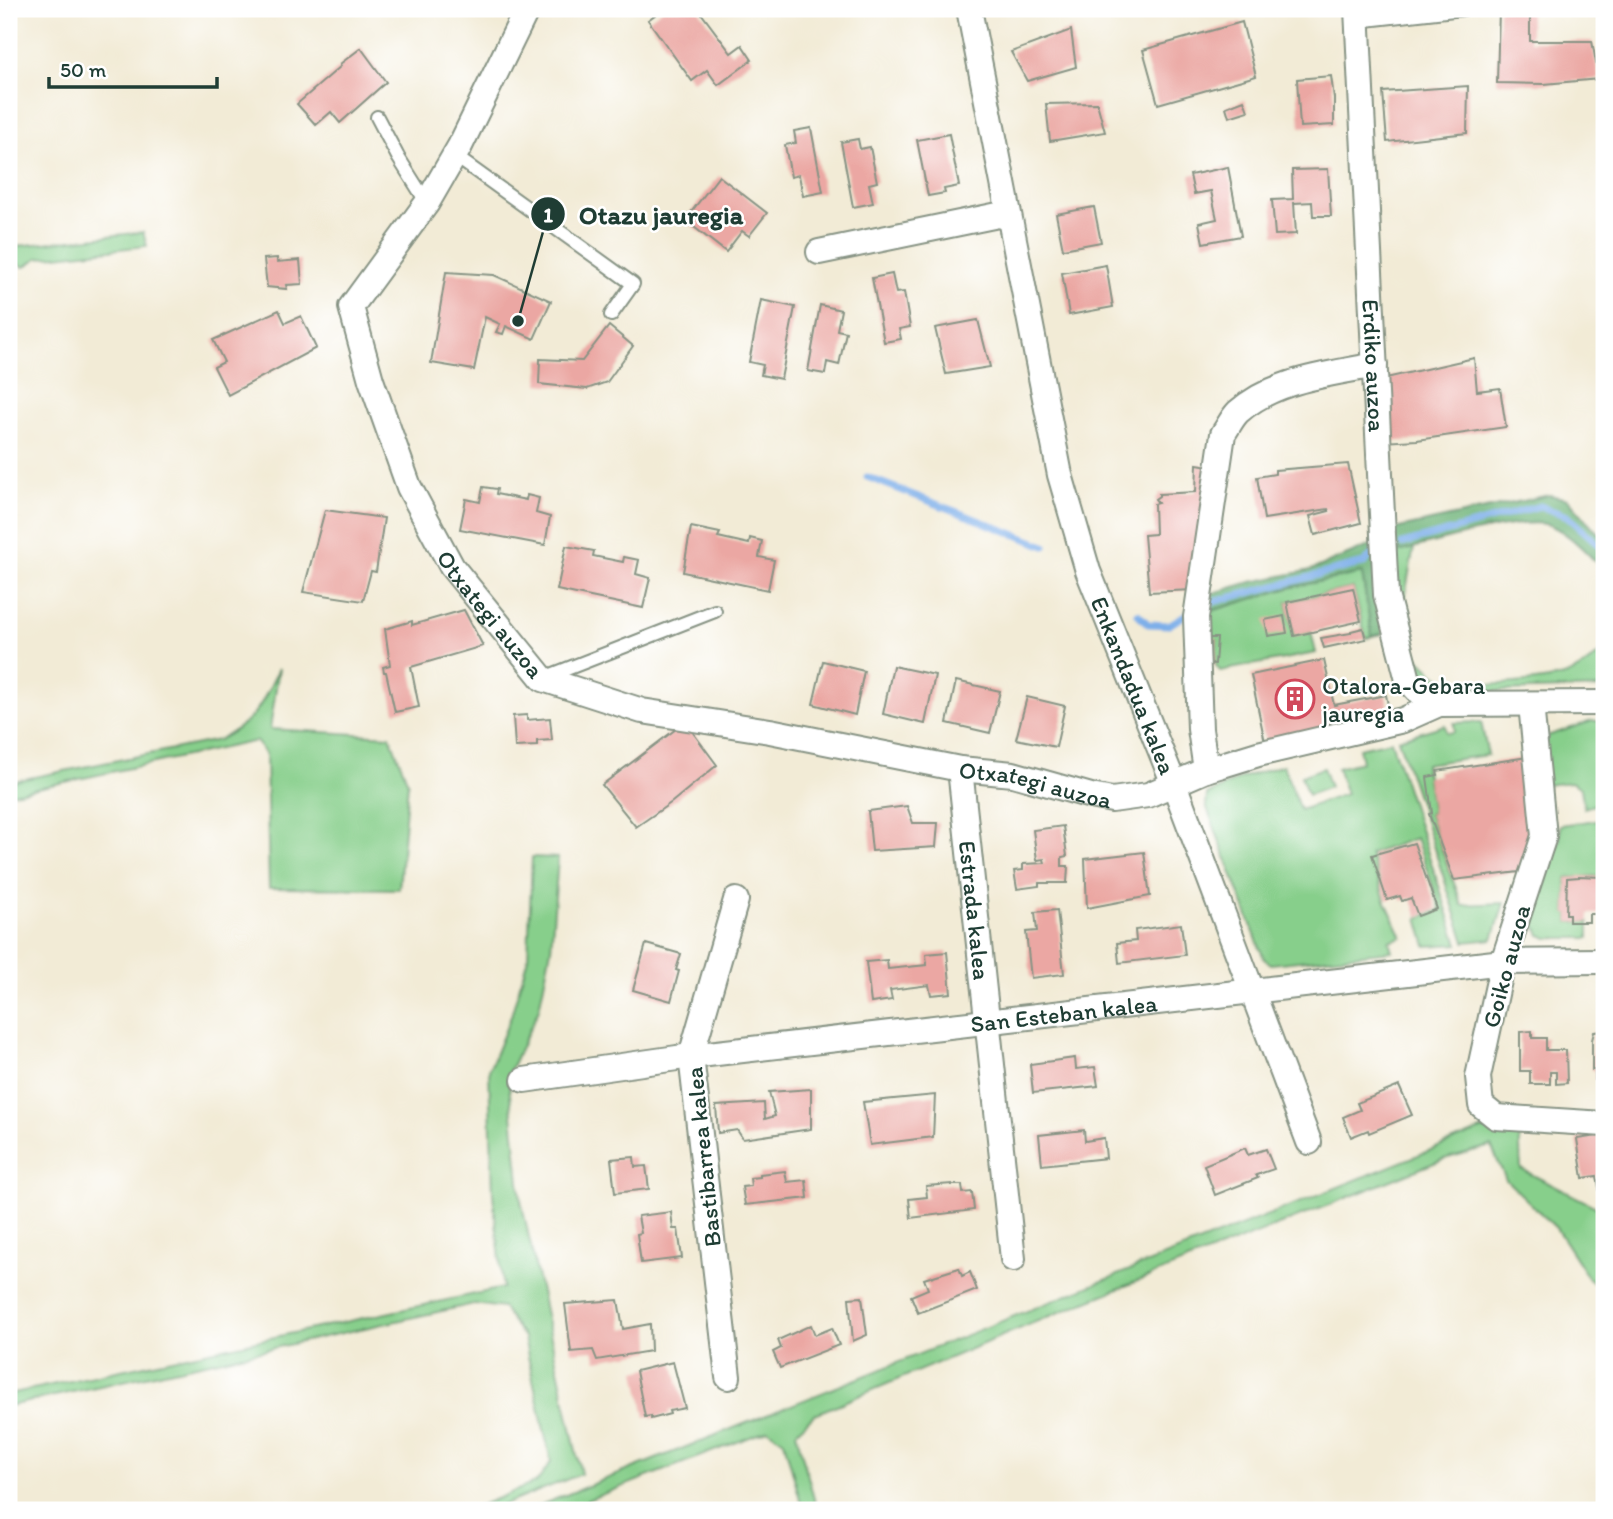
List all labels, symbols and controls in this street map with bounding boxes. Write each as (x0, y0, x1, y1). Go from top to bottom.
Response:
scale bar (49, 46, 217, 90)
text: 50 m (60, 57, 107, 82)
callout: Otazu jauregia (531, 191, 757, 238)
text: Otazu jauregia (579, 199, 744, 231)
text: 1 (543, 202, 553, 227)
street label: Erdiko auzoa (1357, 298, 1392, 433)
street label: Otxategi auzoa (431, 545, 551, 684)
street label: Enkandadua kalea (1085, 592, 1183, 779)
place label: Otalora-Gebara jauregia (1321, 671, 1486, 728)
building icon: Otalora-Gebara jauregia (1274, 678, 1316, 720)
street label: Otxategi auzoa (958, 754, 1115, 814)
street label: Estrada kalea (953, 839, 997, 982)
street label: Goiko auzoa (1476, 901, 1536, 1031)
street label: San Esteban kalea (969, 988, 1159, 1038)
street label: Bastibarrea kalea (679, 1065, 727, 1249)

